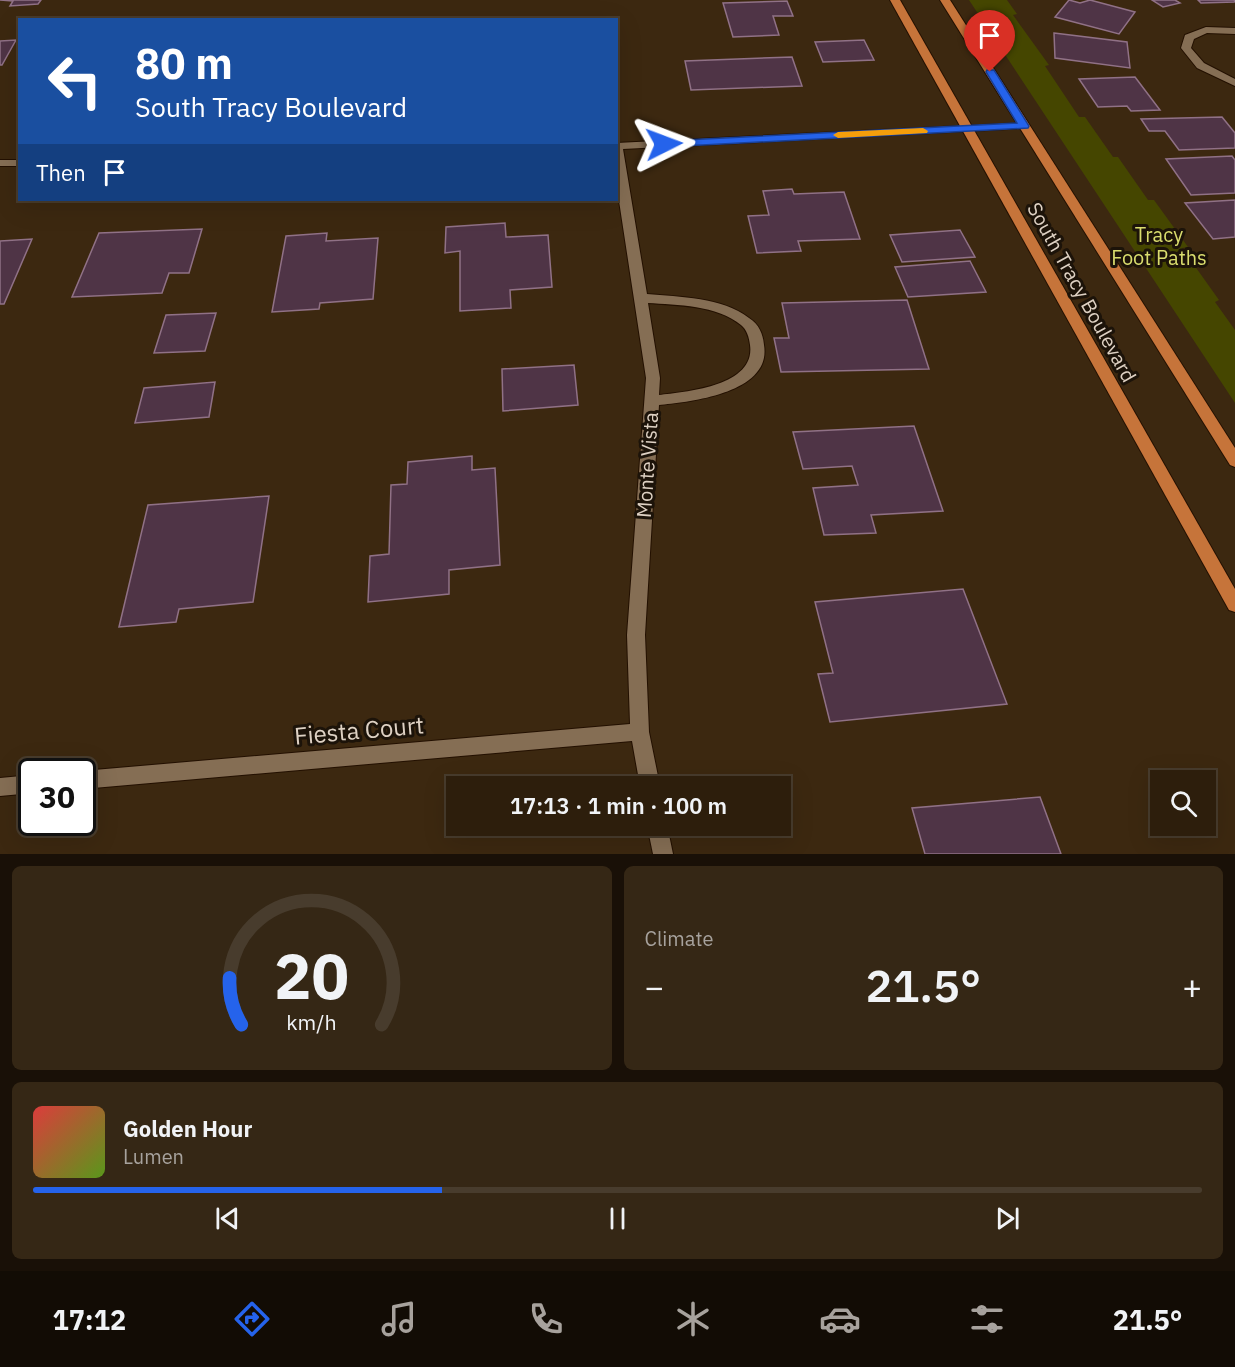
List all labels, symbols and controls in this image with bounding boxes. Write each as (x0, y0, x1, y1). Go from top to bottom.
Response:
pin (964, 10, 1015, 72)
icon: arrive (973, 19, 1006, 52)
text: 80 m (135, 36, 233, 91)
icon: left (36, 42, 114, 120)
text: South Tracy Boulevard (135, 89, 407, 124)
position arrow (632, 112, 696, 176)
icon: arrive (98, 156, 131, 189)
text: Then (36, 158, 86, 187)
street label: South Tracy Boulevard (1021, 197, 1143, 387)
park label: Tracy Foot Paths (1111, 221, 1207, 271)
street label: Monte Vista (630, 411, 664, 519)
street label: Fiesta Court (293, 708, 425, 752)
speed limit sign: 30 (18, 758, 96, 836)
map controls (1150, 770, 1216, 836)
button: search (1150, 770, 1216, 836)
text: 17:13 · 1 min · 100 m (510, 791, 727, 820)
text: Climate (645, 925, 713, 952)
text: 20 (274, 935, 349, 1016)
text: 21.5° (865, 956, 981, 1014)
text: − (645, 965, 664, 1008)
text: + (1182, 965, 1202, 1008)
text: km/h (287, 1008, 337, 1036)
text: Golden Hour (123, 1114, 252, 1143)
text: Lumen (123, 1143, 184, 1170)
icon: previous (211, 1202, 244, 1235)
icon: pause (601, 1202, 634, 1235)
icon: next (991, 1202, 1024, 1235)
icon: directions (231, 1298, 273, 1340)
icon: music (378, 1298, 420, 1340)
icon: phone (525, 1298, 567, 1340)
icon: climate (672, 1298, 714, 1340)
icon: car (819, 1298, 861, 1340)
icon: filters (966, 1298, 1008, 1340)
text: 17:12 (52, 1302, 126, 1337)
text: 21.5° (1113, 1302, 1182, 1337)

